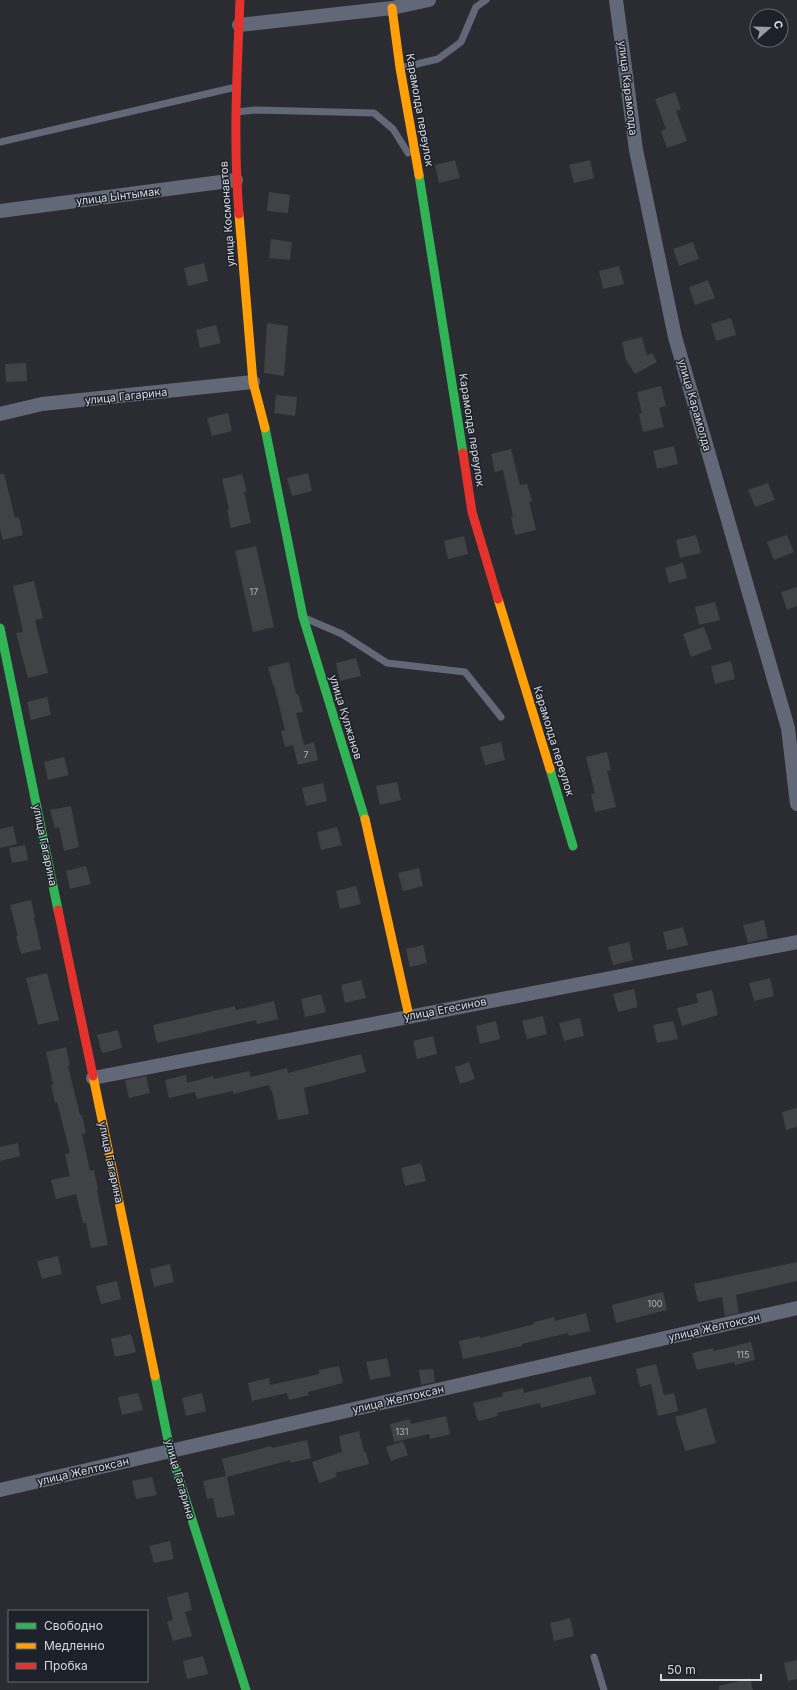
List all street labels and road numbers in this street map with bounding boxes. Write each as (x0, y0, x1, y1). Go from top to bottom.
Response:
street label: улица Карамолда (615, 40, 641, 136)
street label: Карамолда переулок (403, 52, 437, 168)
street label: улица Космонавтов (216, 161, 238, 267)
street label: улица Ынтымак (75, 184, 161, 208)
street label: улица Карамолда (675, 357, 715, 453)
street label: Карамолда переулок (456, 372, 488, 488)
street label: улица Гагарина (84, 385, 168, 407)
street label: улица Кулжанов (326, 673, 366, 761)
street label: Карамолда переулок (531, 684, 577, 798)
street label: улица Гагарина (30, 803, 60, 887)
street label: улица Егесинов (402, 994, 488, 1024)
street label: улица Гагарина (96, 1120, 126, 1204)
street label: улица Желтоксан (667, 1310, 761, 1344)
street label: улица Желтоксан (351, 1382, 445, 1416)
street label: улица Гагарина (162, 1437, 198, 1521)
street label: улица Желтоксан (36, 1454, 130, 1488)

